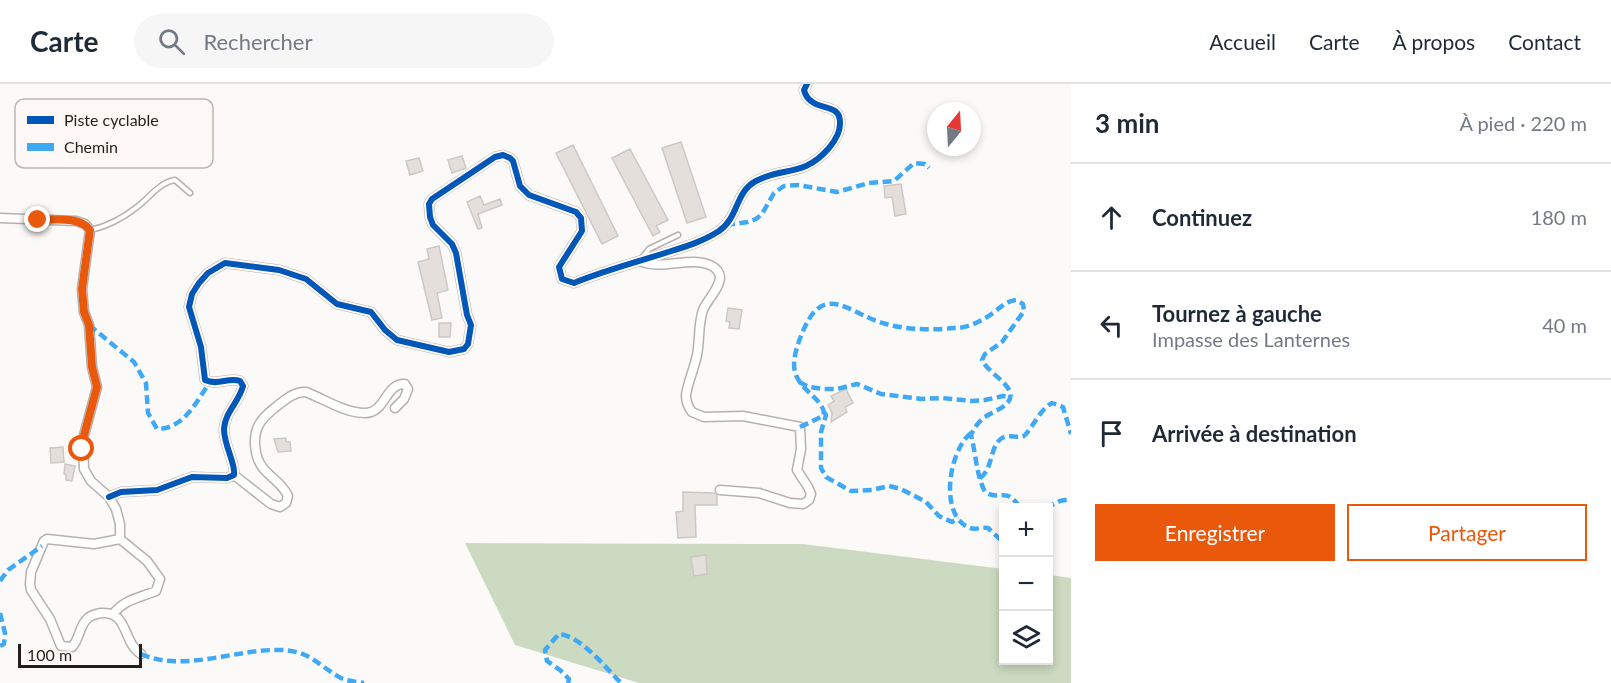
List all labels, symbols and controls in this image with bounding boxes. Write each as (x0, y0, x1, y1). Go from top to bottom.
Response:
search box (134, 14, 554, 68)
text: Carte (30, 24, 98, 58)
icon: search (155, 25, 188, 58)
text: Rechercher (203, 28, 312, 55)
text: Accueil (1209, 29, 1276, 54)
text: Carte (1309, 29, 1360, 54)
text: À propos (1393, 29, 1475, 54)
text: Contact (1508, 29, 1581, 54)
legend (15, 99, 213, 168)
north arrow (927, 102, 981, 156)
text: 3 min (1095, 107, 1159, 139)
text: Piste cyclable (64, 110, 159, 129)
text: À pied · 220 m (1459, 111, 1587, 135)
text: Chemin (64, 137, 118, 156)
icon: ahead (1095, 201, 1128, 234)
text: Continuez (1152, 204, 1252, 231)
text: 180 m (1531, 205, 1587, 229)
route end (24, 206, 50, 232)
text: Tournez à gauche (1152, 300, 1322, 327)
icon: left (1095, 309, 1128, 342)
text: 40 m (1542, 313, 1587, 337)
text: Impasse des Lanternes (1152, 327, 1350, 351)
icon: arrive (1095, 417, 1128, 450)
text: Arrivée à destination (1152, 420, 1357, 447)
route start (68, 435, 94, 461)
map controls (999, 503, 1053, 665)
button: + (999, 503, 1053, 557)
button: Enregistrer (1095, 504, 1335, 561)
button: Partager (1347, 504, 1587, 561)
button: − (999, 557, 1053, 611)
button: layers (999, 611, 1053, 665)
scale bar (18, 641, 142, 668)
text: 100 m (27, 645, 72, 664)

